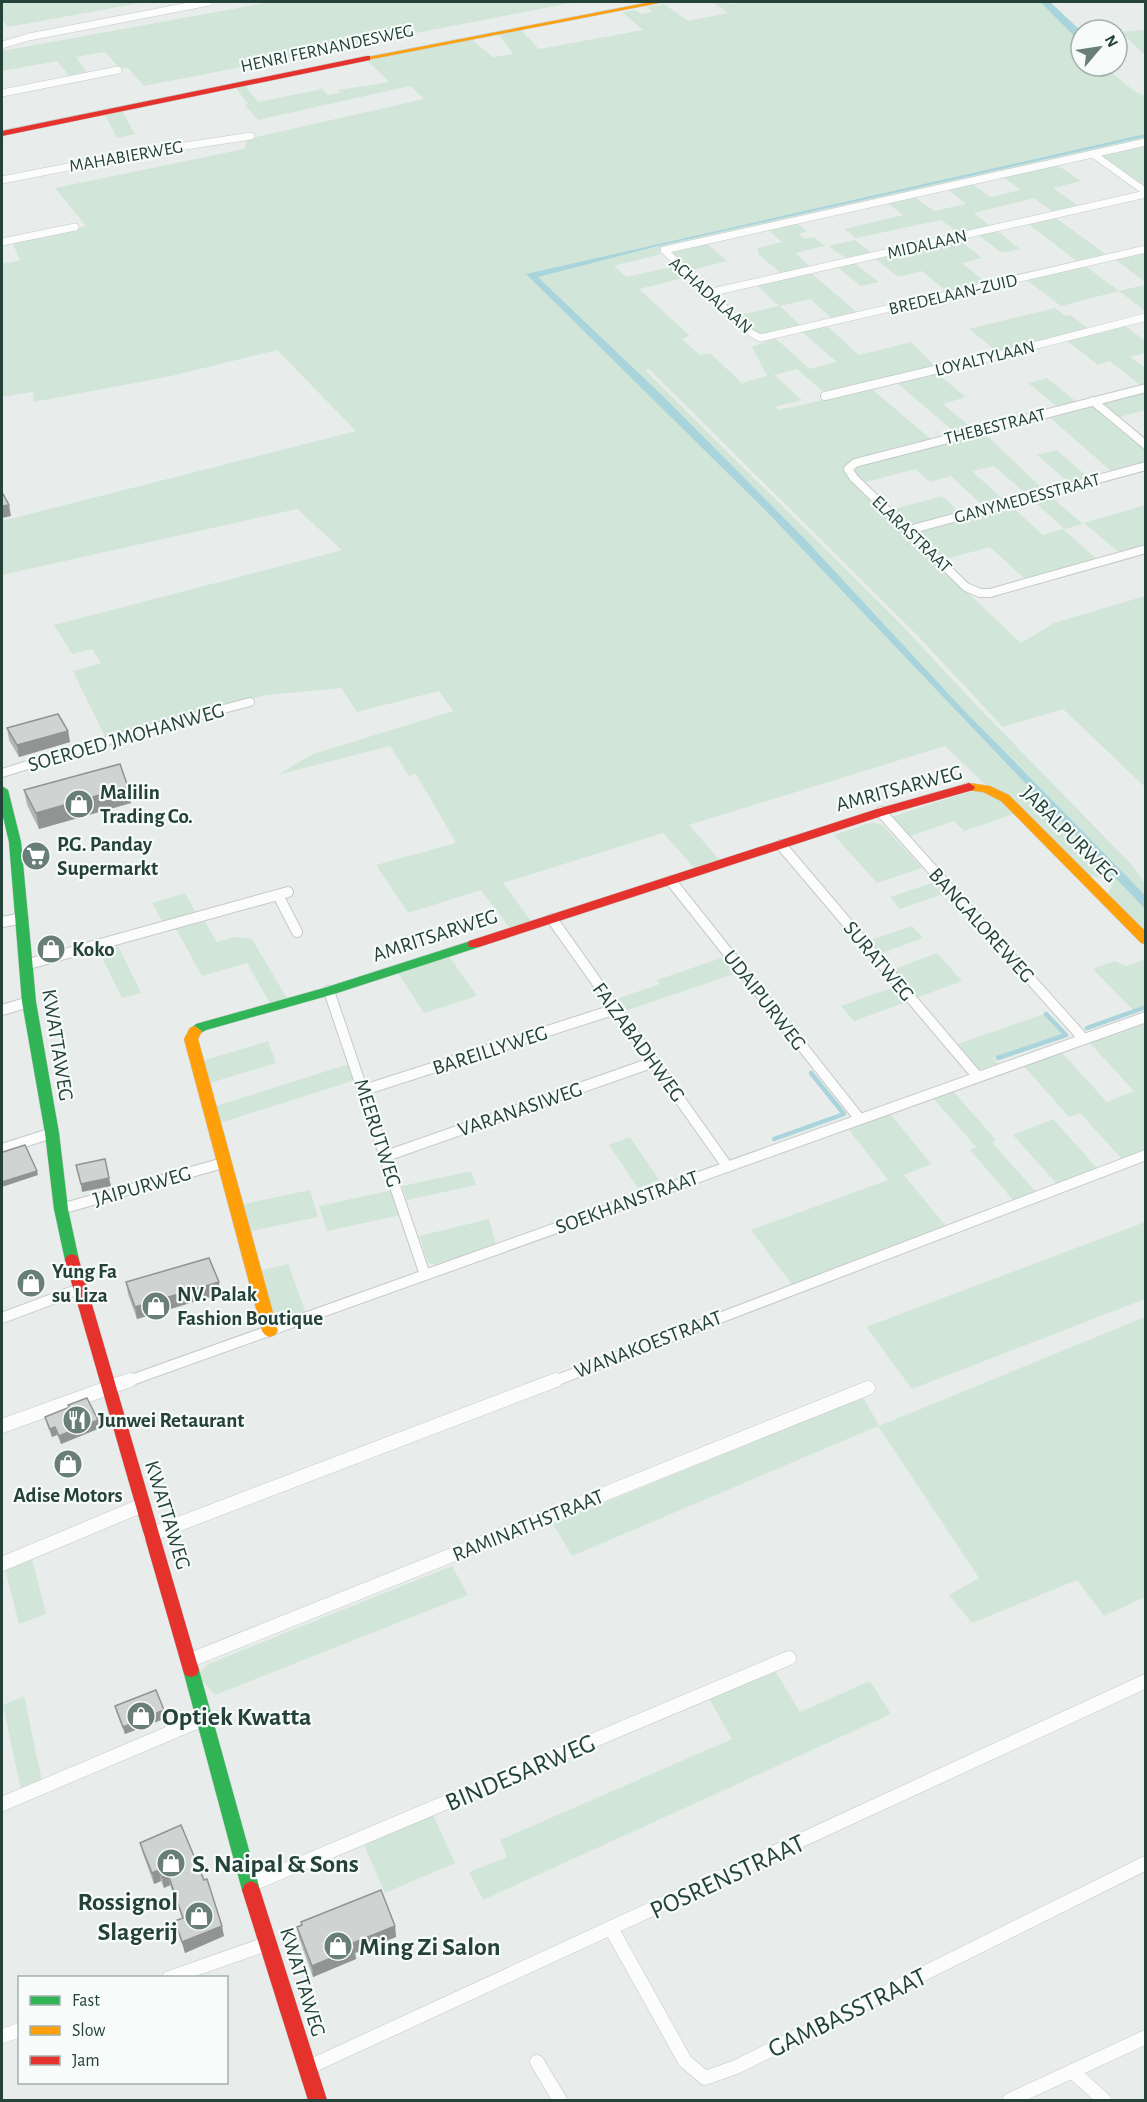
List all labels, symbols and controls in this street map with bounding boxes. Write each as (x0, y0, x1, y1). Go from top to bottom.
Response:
north arrow (1069, 18, 1129, 78)
street label: HENRI FERNANDESWEG (239, 22, 415, 76)
text: N (1102, 32, 1121, 50)
street label: MAHABIERWEG (68, 138, 185, 176)
street label: MIDALAAN (886, 227, 969, 263)
street label: ACHADALAAN (665, 254, 755, 337)
street label: BREDELAAN-ZUID (887, 271, 1019, 319)
street label: LOYALTYLAAN (933, 338, 1037, 380)
street label: THEBESTRAAT (943, 406, 1048, 448)
street label: GANYMEDESSTRAAT (952, 471, 1102, 527)
street label: ELARASTRAAT (868, 493, 955, 577)
street label: SOEROED JMOHANWEG (26, 699, 227, 776)
street label: AMRITSARWEG (834, 762, 965, 815)
place label: Malilin Trading Co. (100, 782, 193, 827)
street label: JABALPURWEG (1017, 782, 1122, 887)
shop icon: Malilin Trading Co. (63, 788, 95, 820)
place label: P.G. Panday Supermarkt (57, 834, 158, 879)
supermarket icon: P.G. Panday Supermarkt (20, 840, 52, 872)
street label: BANGALOREWEG (925, 864, 1038, 987)
street label: AMRITSARWEG (370, 905, 500, 966)
street label: SURATWEG (839, 917, 918, 1005)
shop icon: Koko (35, 933, 67, 965)
place label: Koko (72, 939, 115, 960)
street label: UDAIPURWEG (719, 946, 810, 1054)
street label: FAIZABADHWEG (588, 979, 689, 1106)
street label: KWATTAWEG (38, 988, 77, 1103)
street label: BAREILLYWEG (430, 1022, 550, 1079)
street label: MEERUTWEG (350, 1076, 405, 1190)
street label: VARANASIWEG (455, 1078, 585, 1141)
street label: JAIPURWEG (91, 1163, 193, 1210)
street label: SOEKHANSTRAAT (553, 1167, 702, 1238)
place label: Yung Fa su Liza (52, 1261, 117, 1306)
shop icon: Yung Fa su Liza (15, 1267, 47, 1299)
place label: NV. Palak Fashion Boutique (177, 1284, 323, 1329)
shop icon: NV. Palak Fashion Boutique (140, 1290, 172, 1322)
street label: WANAKOESTRAAT (571, 1307, 725, 1382)
restaurant icon: Junwei Retaurant (61, 1404, 93, 1436)
place label: Junwei Retaurant (98, 1410, 244, 1431)
shop icon: Adise Motors (52, 1448, 84, 1480)
street label: KWATTAWEG (141, 1458, 194, 1572)
place label: Adise Motors (13, 1485, 123, 1506)
street label: RAMINATHSTRAAT (450, 1486, 607, 1565)
shop icon: Optiek Kwatta (125, 1700, 157, 1732)
place label: Optiek Kwatta (162, 1704, 312, 1730)
street label: BINDESARWEG (442, 1730, 599, 1816)
street label: POSRENSTRAAT (646, 1830, 809, 1924)
shop icon: S. Naipal & Sons (155, 1847, 187, 1879)
place label: S. Naipal & Sons (192, 1851, 359, 1877)
place label: Rossignol Slagerij (77, 1889, 178, 1945)
shop icon: Rossignol Slagerij (183, 1900, 215, 1932)
street label: KWATTAWEG (276, 1925, 329, 2039)
shop icon: Ming Zi Salon (322, 1930, 354, 1962)
place label: Ming Zi Salon (359, 1934, 500, 1960)
street label: GAMBASSTRAAT (764, 1963, 931, 2062)
legend (18, 1976, 228, 2084)
text: Fast (72, 1992, 100, 2010)
text: Slow (72, 2022, 105, 2040)
text: Jam (72, 2052, 100, 2070)

